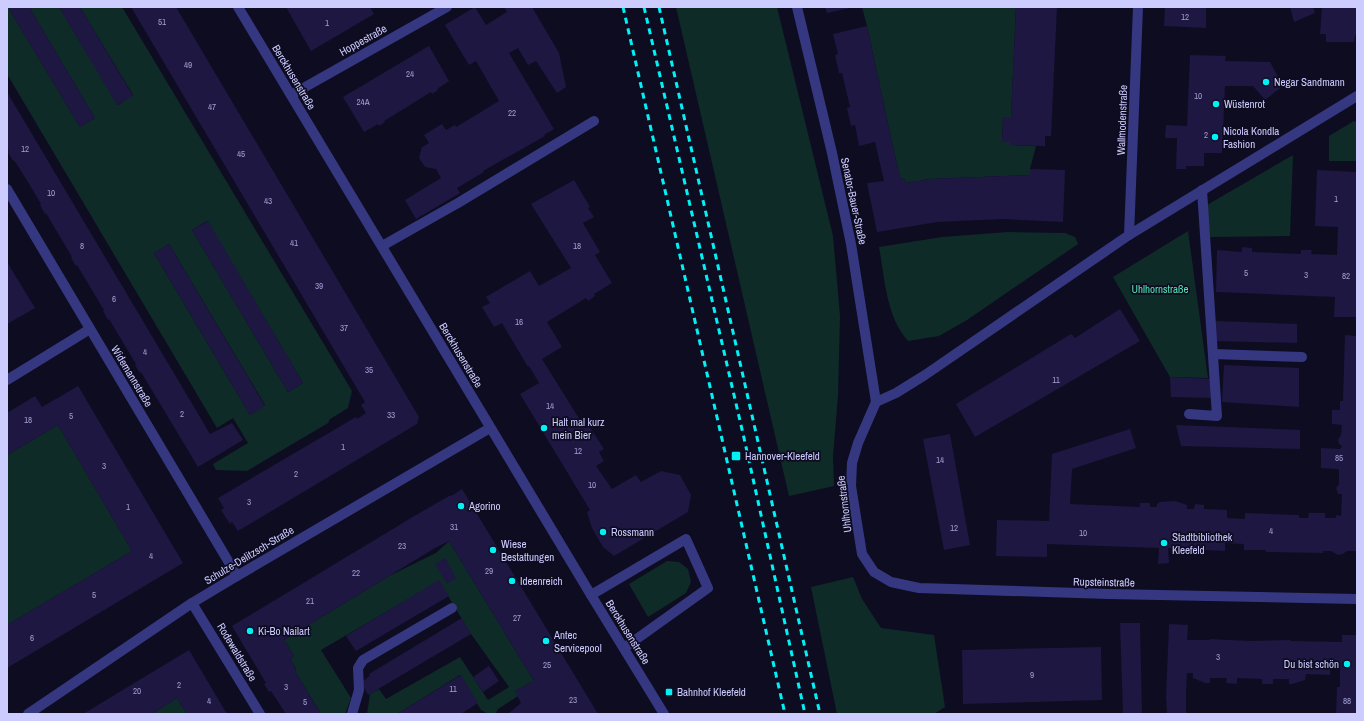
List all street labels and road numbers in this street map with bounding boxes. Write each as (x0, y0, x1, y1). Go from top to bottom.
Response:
street label: Hoppestraße (337, 21, 389, 59)
street label: Berckhusenstraße (269, 42, 319, 112)
street label: Wallmodenstraße (1114, 85, 1130, 155)
street label: Senator-Bauer-Straße (838, 156, 870, 246)
street label: Berckhusenstraße (436, 320, 486, 390)
street label: Widemannstraße (108, 343, 156, 409)
street label: Uhlhornstraße (834, 475, 854, 533)
street label: Schulze-Delitzsch-Straße (202, 523, 296, 587)
street label: Rupsteinstraße (1073, 574, 1135, 590)
street label: Berckhusenstraße (603, 597, 653, 667)
street label: Rodewaldstraße (214, 620, 260, 684)

